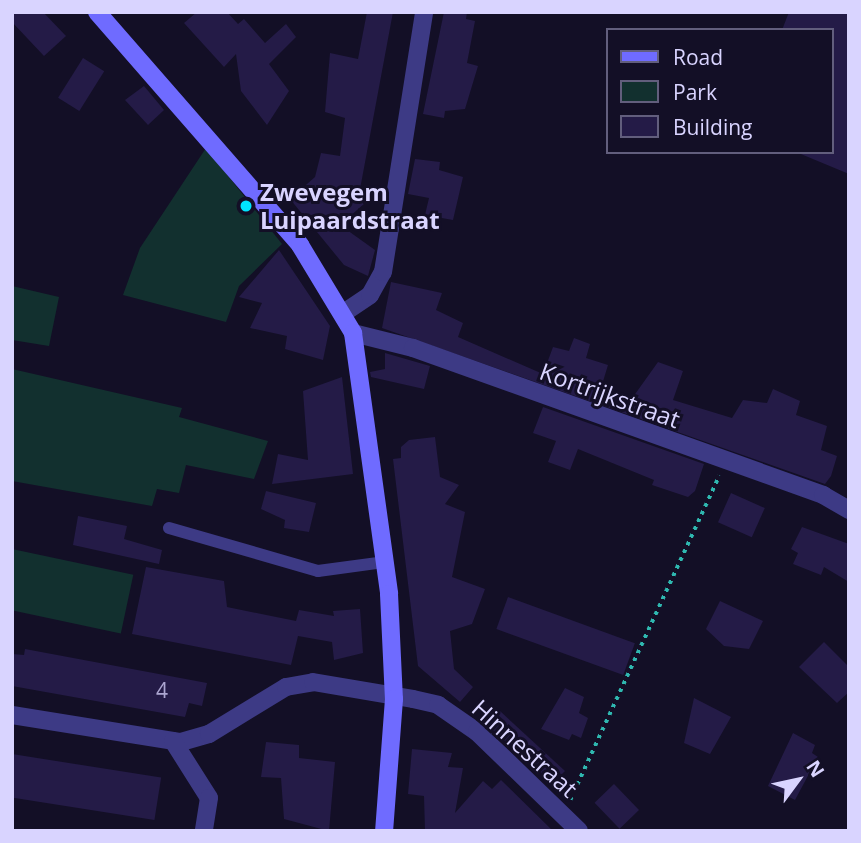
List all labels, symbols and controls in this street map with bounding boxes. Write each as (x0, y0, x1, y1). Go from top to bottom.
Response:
legend (606, 28, 833, 154)
text: Road (673, 43, 723, 71)
text: Park (673, 78, 717, 106)
text: Building (673, 113, 752, 141)
place label: Zwevegem Luipaardstraat (260, 178, 440, 234)
marker: Zwevegem Luipaardstraat (238, 198, 254, 214)
street label: Kortrijkstraat (536, 356, 684, 434)
house number: 4 (156, 677, 168, 703)
street label: Hinnestraat (466, 693, 584, 803)
north arrow (763, 745, 833, 815)
text: N (800, 755, 831, 782)

